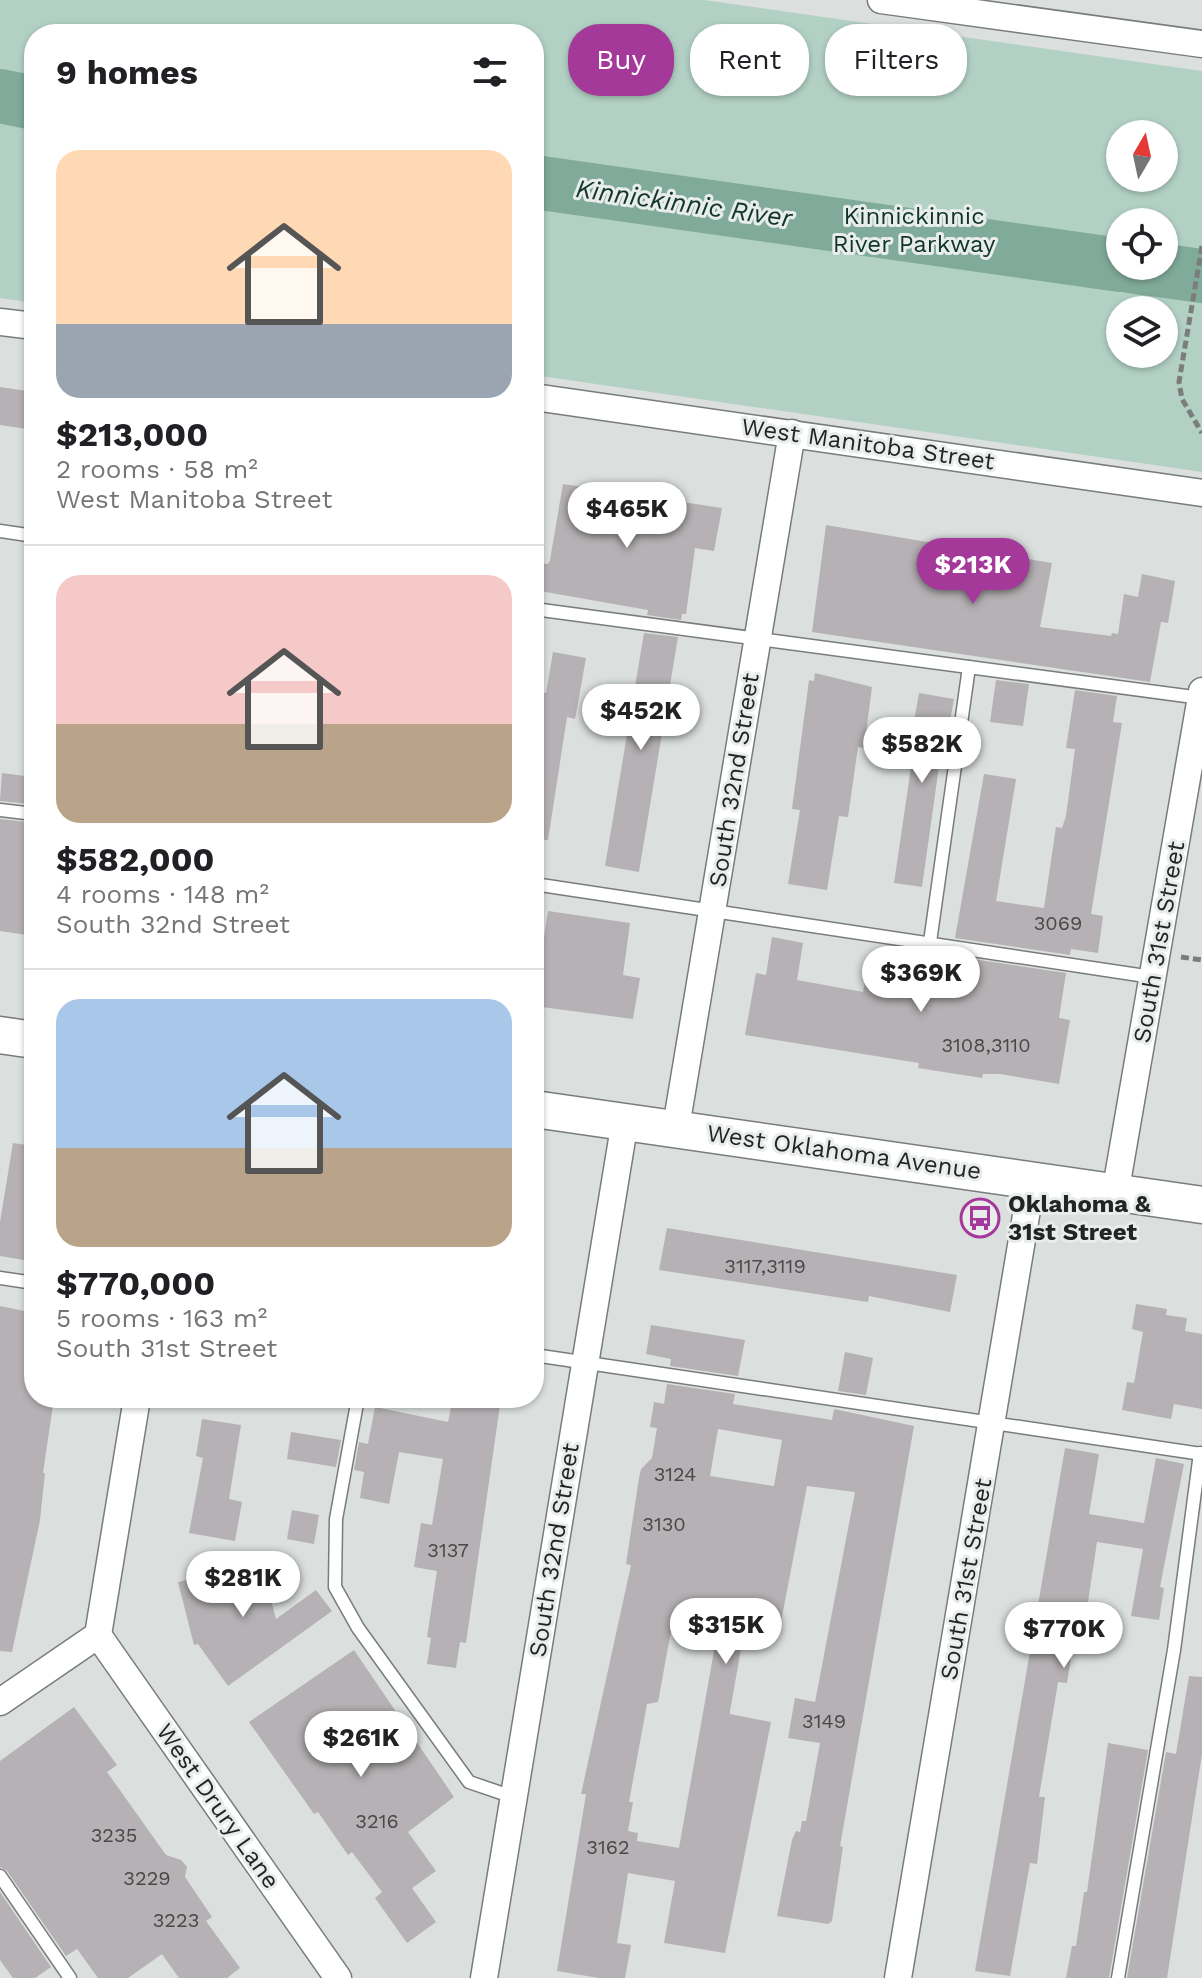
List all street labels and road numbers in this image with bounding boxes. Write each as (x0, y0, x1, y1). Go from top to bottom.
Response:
street label: West Manitoba Street (740, 412, 996, 476)
street label: South 32nd Street (703, 671, 765, 889)
street label: South 31st Street (1127, 839, 1191, 1045)
street label: West Oklahoma Avenue (705, 1119, 983, 1185)
street label: South 32nd Street (523, 1441, 585, 1659)
street label: South 31st Street (934, 1476, 998, 1682)
street label: West Drury Lane (151, 1718, 285, 1894)

